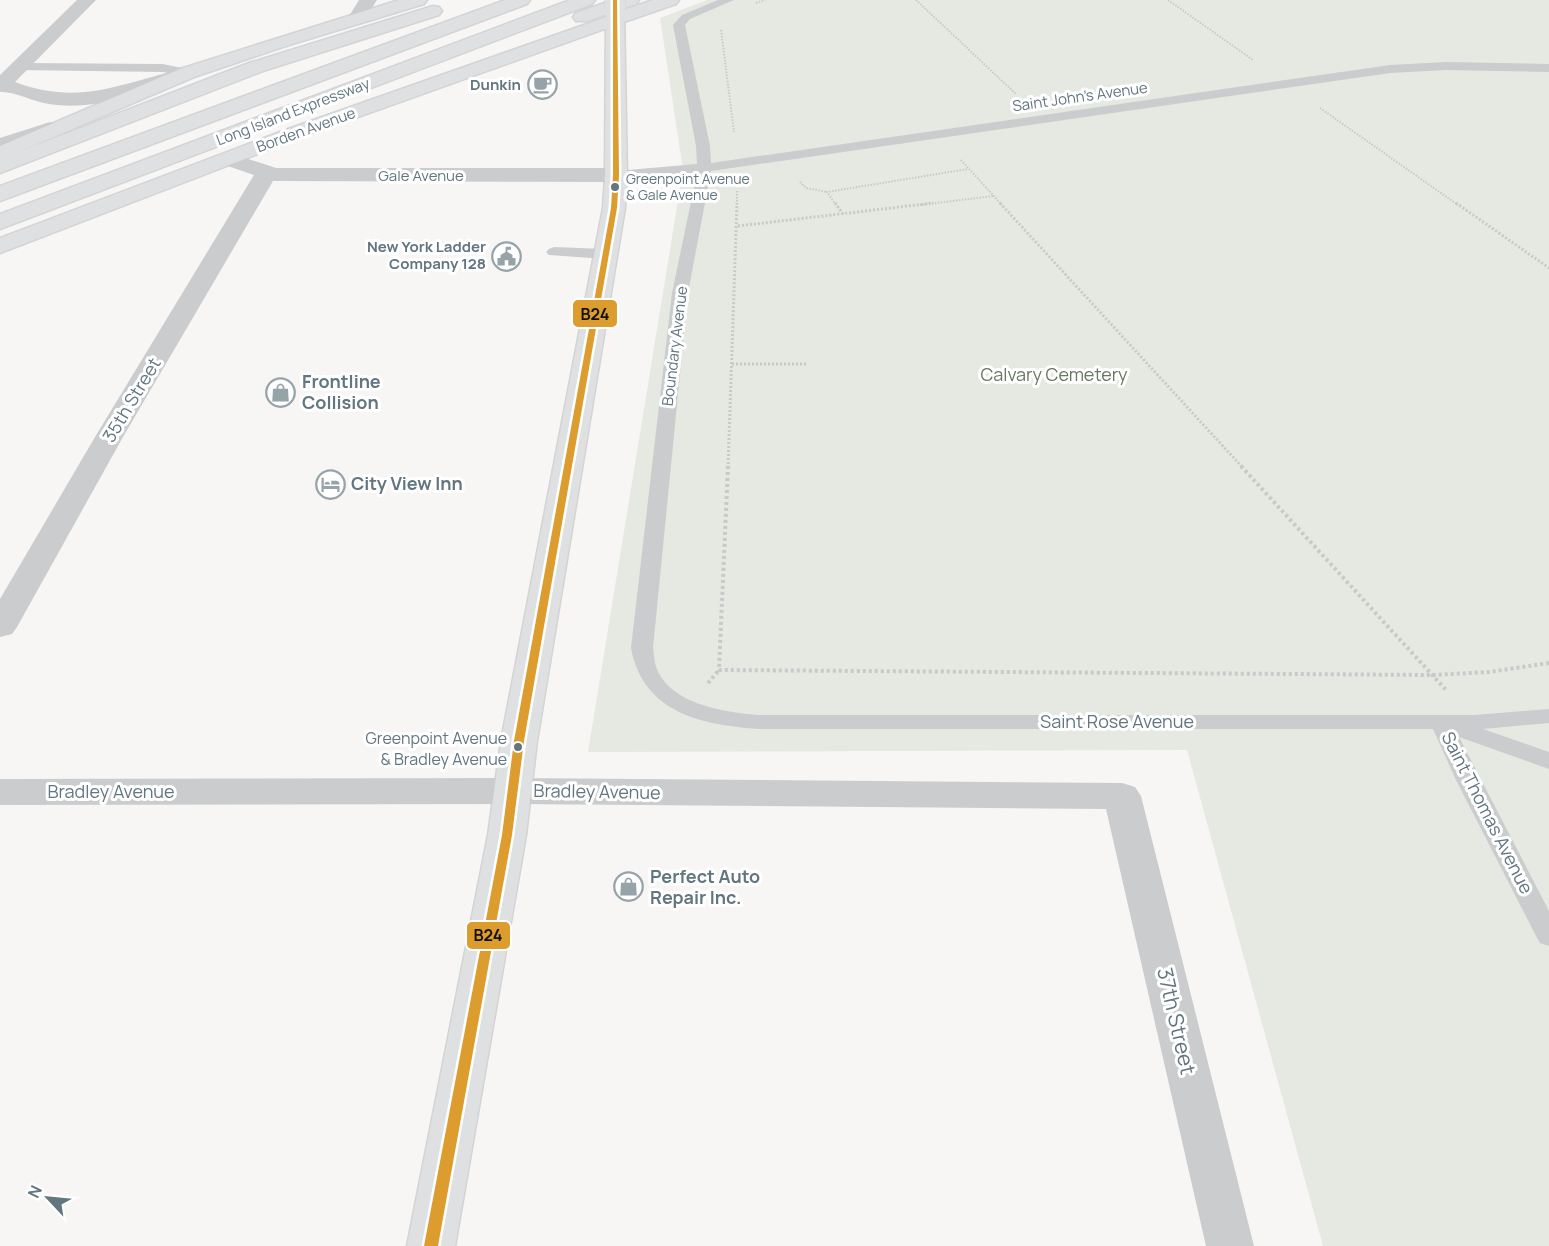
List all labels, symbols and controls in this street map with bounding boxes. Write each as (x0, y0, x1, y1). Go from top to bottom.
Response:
cafe icon: Dunkin (526, 69, 558, 101)
street label: Long Island Expressway (213, 73, 373, 151)
place label: Dunkin (470, 74, 521, 95)
street label: Saint John's Avenue (1011, 77, 1149, 116)
street label: Borden Avenue (253, 102, 359, 157)
street label: Gale Avenue (378, 165, 464, 186)
place label: Greenpoint Avenue & Gale Avenue (626, 169, 750, 204)
marker: Greenpoint Avenue & Gale Avenue (609, 181, 621, 193)
place label: New York Ladder Company 128 (367, 236, 486, 274)
public building icon: New York Ladder Company 128 (491, 240, 523, 272)
street label: Boundary Avenue (657, 285, 692, 407)
line badge: B24 (572, 299, 618, 328)
text: B24 (580, 303, 610, 325)
street label: 35th Street (96, 353, 166, 446)
park label: Calvary Cemetery (980, 362, 1128, 386)
place label: Frontline Collision (302, 369, 381, 414)
shop icon: Frontline Collision (265, 376, 297, 408)
hotel icon: City View Inn (314, 468, 346, 500)
place label: City View Inn (351, 471, 463, 495)
street label: Saint Rose Avenue (1040, 709, 1194, 733)
place label: Greenpoint Avenue & Bradley Avenue (366, 727, 507, 770)
street label: Saint Thomas Avenue (1437, 727, 1539, 898)
marker: Greenpoint Avenue & Bradley Avenue (512, 741, 524, 753)
street label: Bradley Avenue (533, 778, 661, 804)
street label: Bradley Avenue (47, 779, 175, 803)
place label: Perfect Auto Repair Inc. (650, 864, 760, 909)
shop icon: Perfect Auto Repair Inc. (613, 871, 645, 903)
line badge: B24 (466, 921, 511, 950)
text: B24 (473, 924, 503, 946)
street label: 37th Street (1151, 965, 1203, 1077)
north arrow (18, 1168, 78, 1228)
text: N (22, 1181, 47, 1201)

